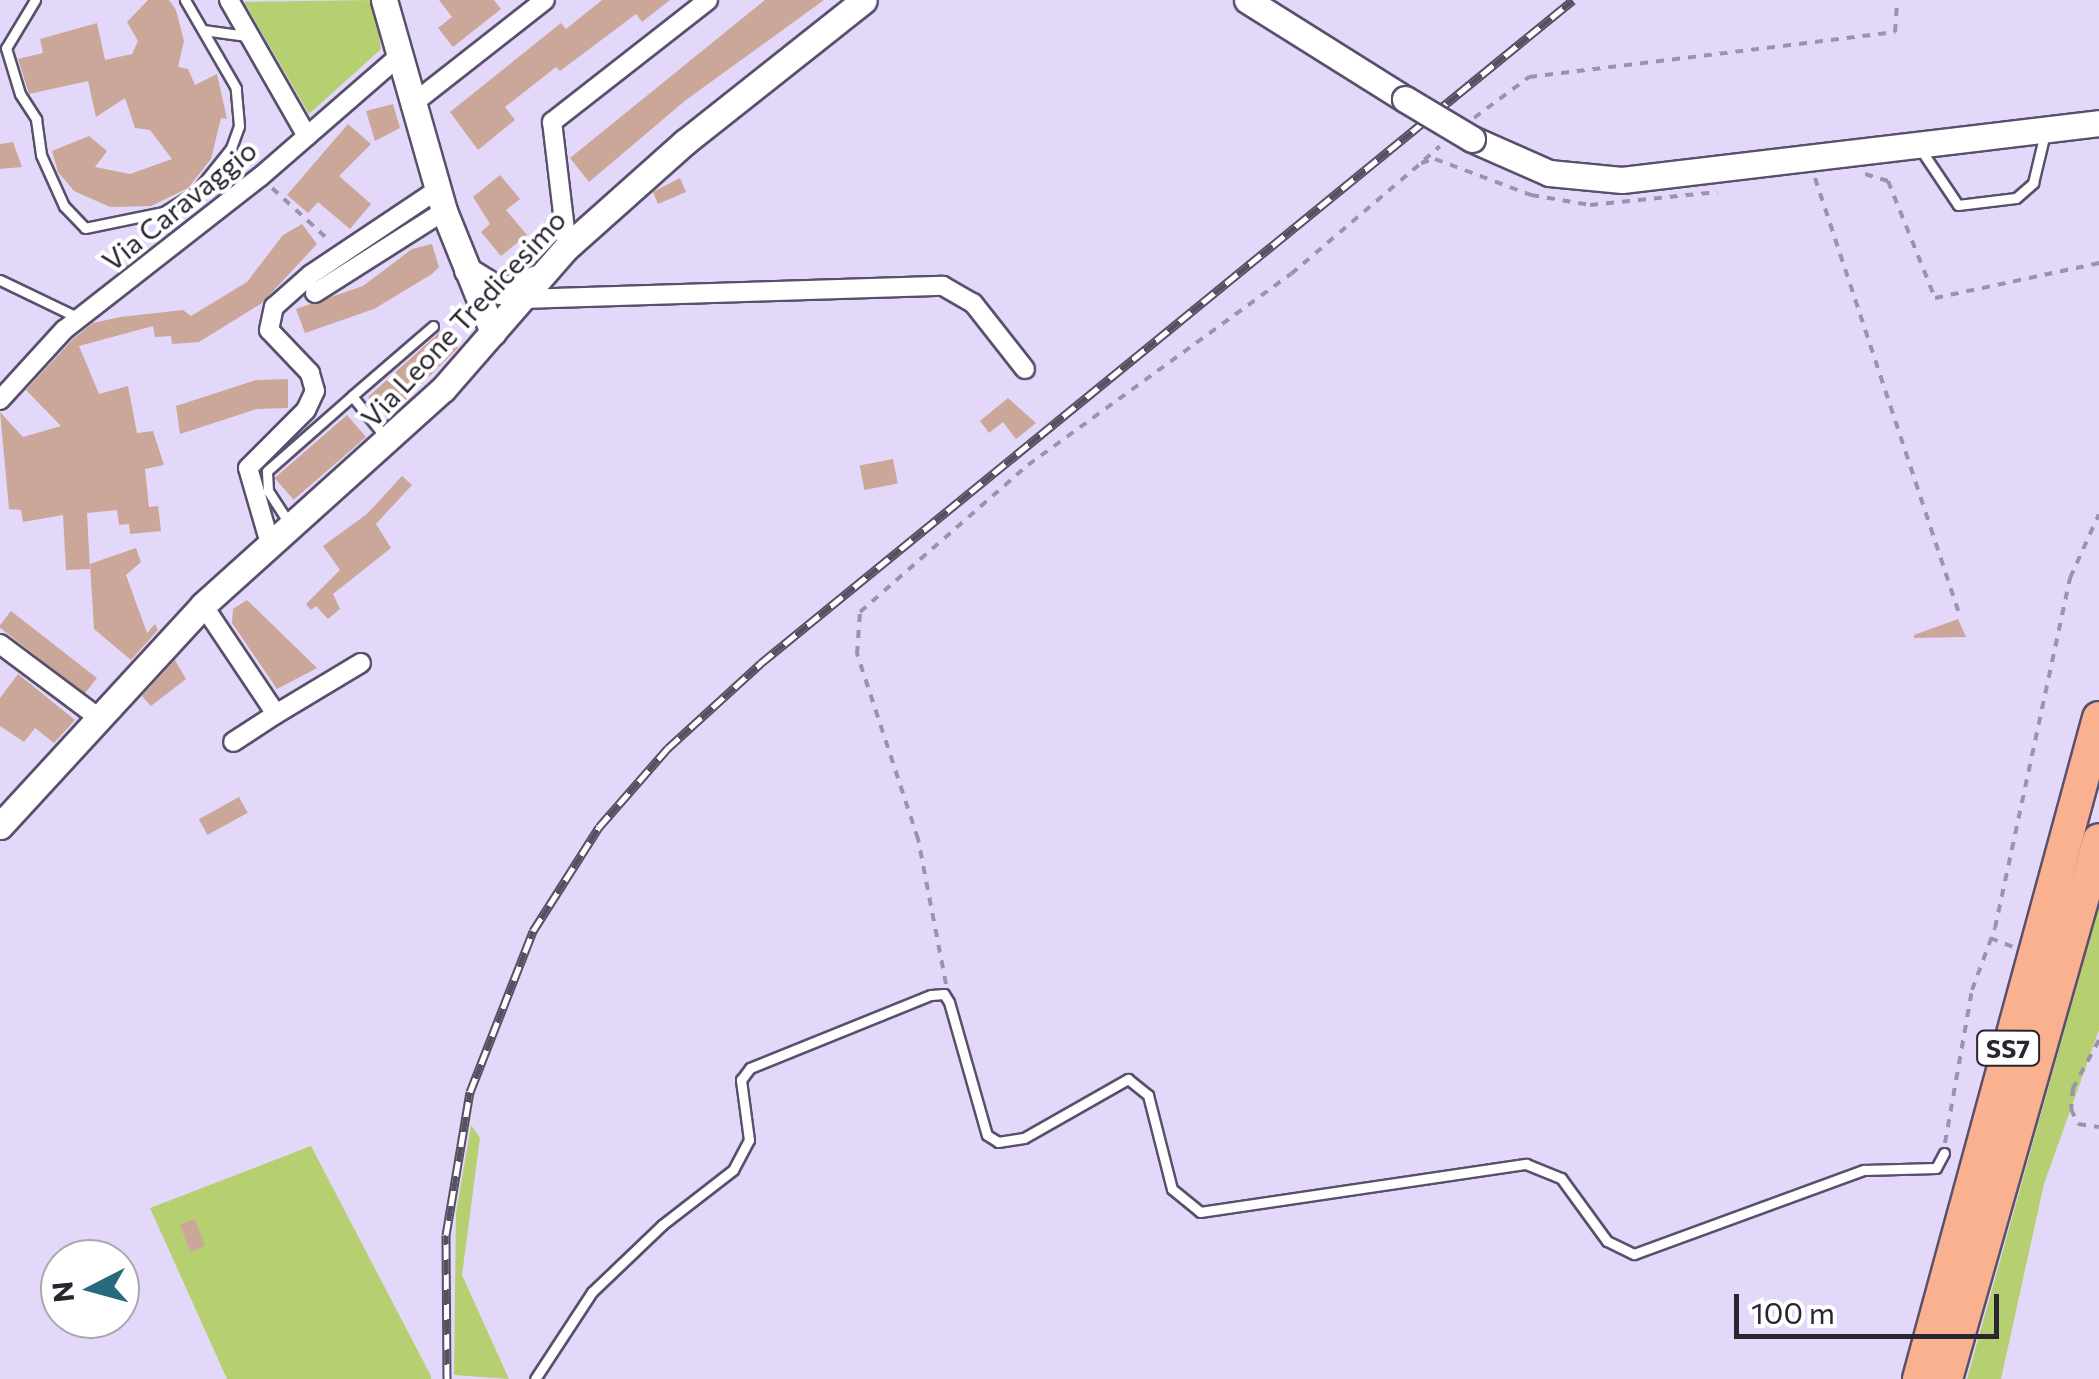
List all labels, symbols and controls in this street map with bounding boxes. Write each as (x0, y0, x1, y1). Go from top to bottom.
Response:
street label: Via Caravaggio (95, 133, 263, 277)
street label: Via Leone Tredicesimo (354, 203, 572, 433)
road number: SS7 (1976, 1028, 2040, 1068)
north arrow (40, 1239, 140, 1339)
scale bar (1739, 1274, 2004, 1336)
text: N (44, 1280, 80, 1304)
text: 100 m (1751, 1293, 1835, 1330)

